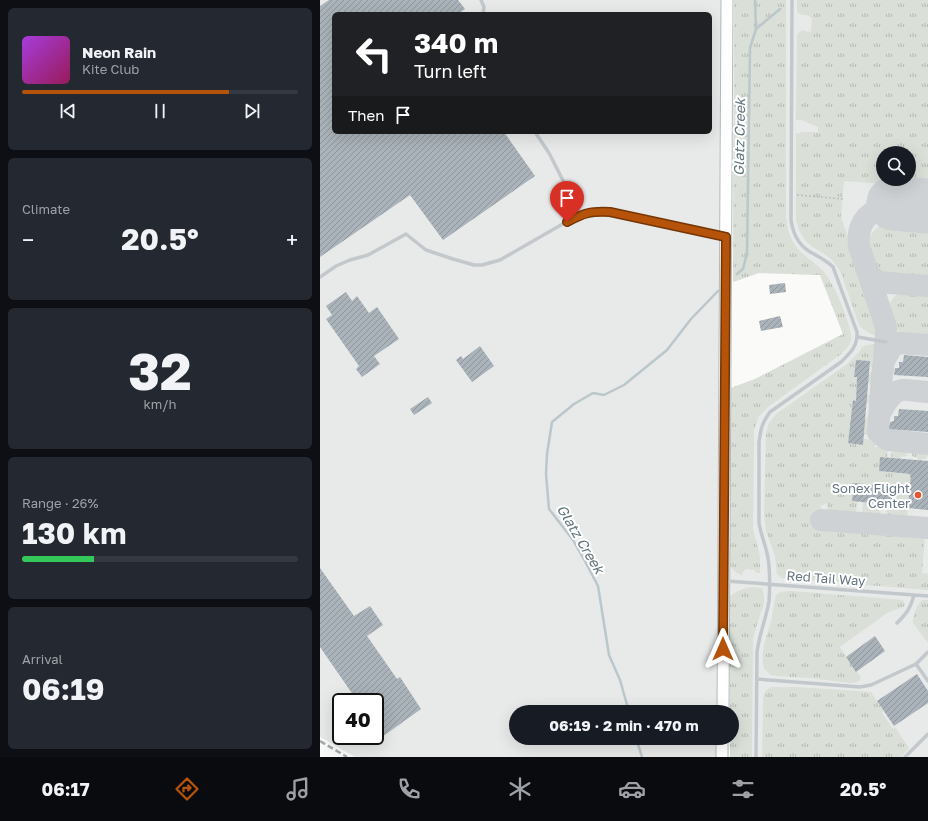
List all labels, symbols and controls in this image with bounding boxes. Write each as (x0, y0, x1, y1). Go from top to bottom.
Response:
text: 340 m (414, 26, 498, 59)
icon: left (348, 28, 400, 80)
text: Neon Rain (82, 43, 156, 61)
text: Turn left (414, 60, 487, 82)
text: Kite Club (82, 61, 139, 77)
water label: Glatz Creek (730, 96, 748, 176)
icon: previous (57, 100, 79, 122)
icon: pause (149, 100, 171, 122)
icon: next (241, 100, 263, 122)
icon: arrive (392, 104, 414, 126)
text: Then (348, 106, 384, 124)
map controls (876, 146, 916, 186)
button: search (876, 146, 916, 186)
pin (550, 181, 584, 222)
icon: arrive (556, 187, 578, 209)
text: Climate (22, 201, 70, 217)
text: 20.5° (121, 221, 199, 257)
text: − (22, 226, 34, 253)
text: + (286, 226, 298, 253)
text: 32 (128, 339, 192, 401)
text: km/h (143, 396, 177, 412)
place label: Sonex Flight Center (832, 480, 910, 511)
marker: Sonex Flight Center (913, 490, 923, 500)
text: Range · 26% (22, 495, 98, 511)
water label: Glatz Creek (554, 501, 609, 578)
text: 130 km (22, 515, 126, 551)
street label: Red Tail Way (786, 567, 867, 589)
position arrow (702, 628, 744, 670)
text: Arrival (22, 651, 63, 667)
text: 06:19 (22, 671, 105, 707)
speed limit sign: 40 (332, 693, 384, 745)
text: 06:19 · 2 min · 470 m (549, 716, 699, 734)
icon: directions (173, 775, 201, 803)
icon: music (284, 775, 312, 803)
icon: phone (395, 775, 423, 803)
icon: climate (506, 775, 534, 803)
icon: car (618, 775, 646, 803)
icon: filters (729, 775, 757, 803)
text: 06:17 (42, 778, 90, 800)
text: 20.5° (840, 778, 886, 800)

